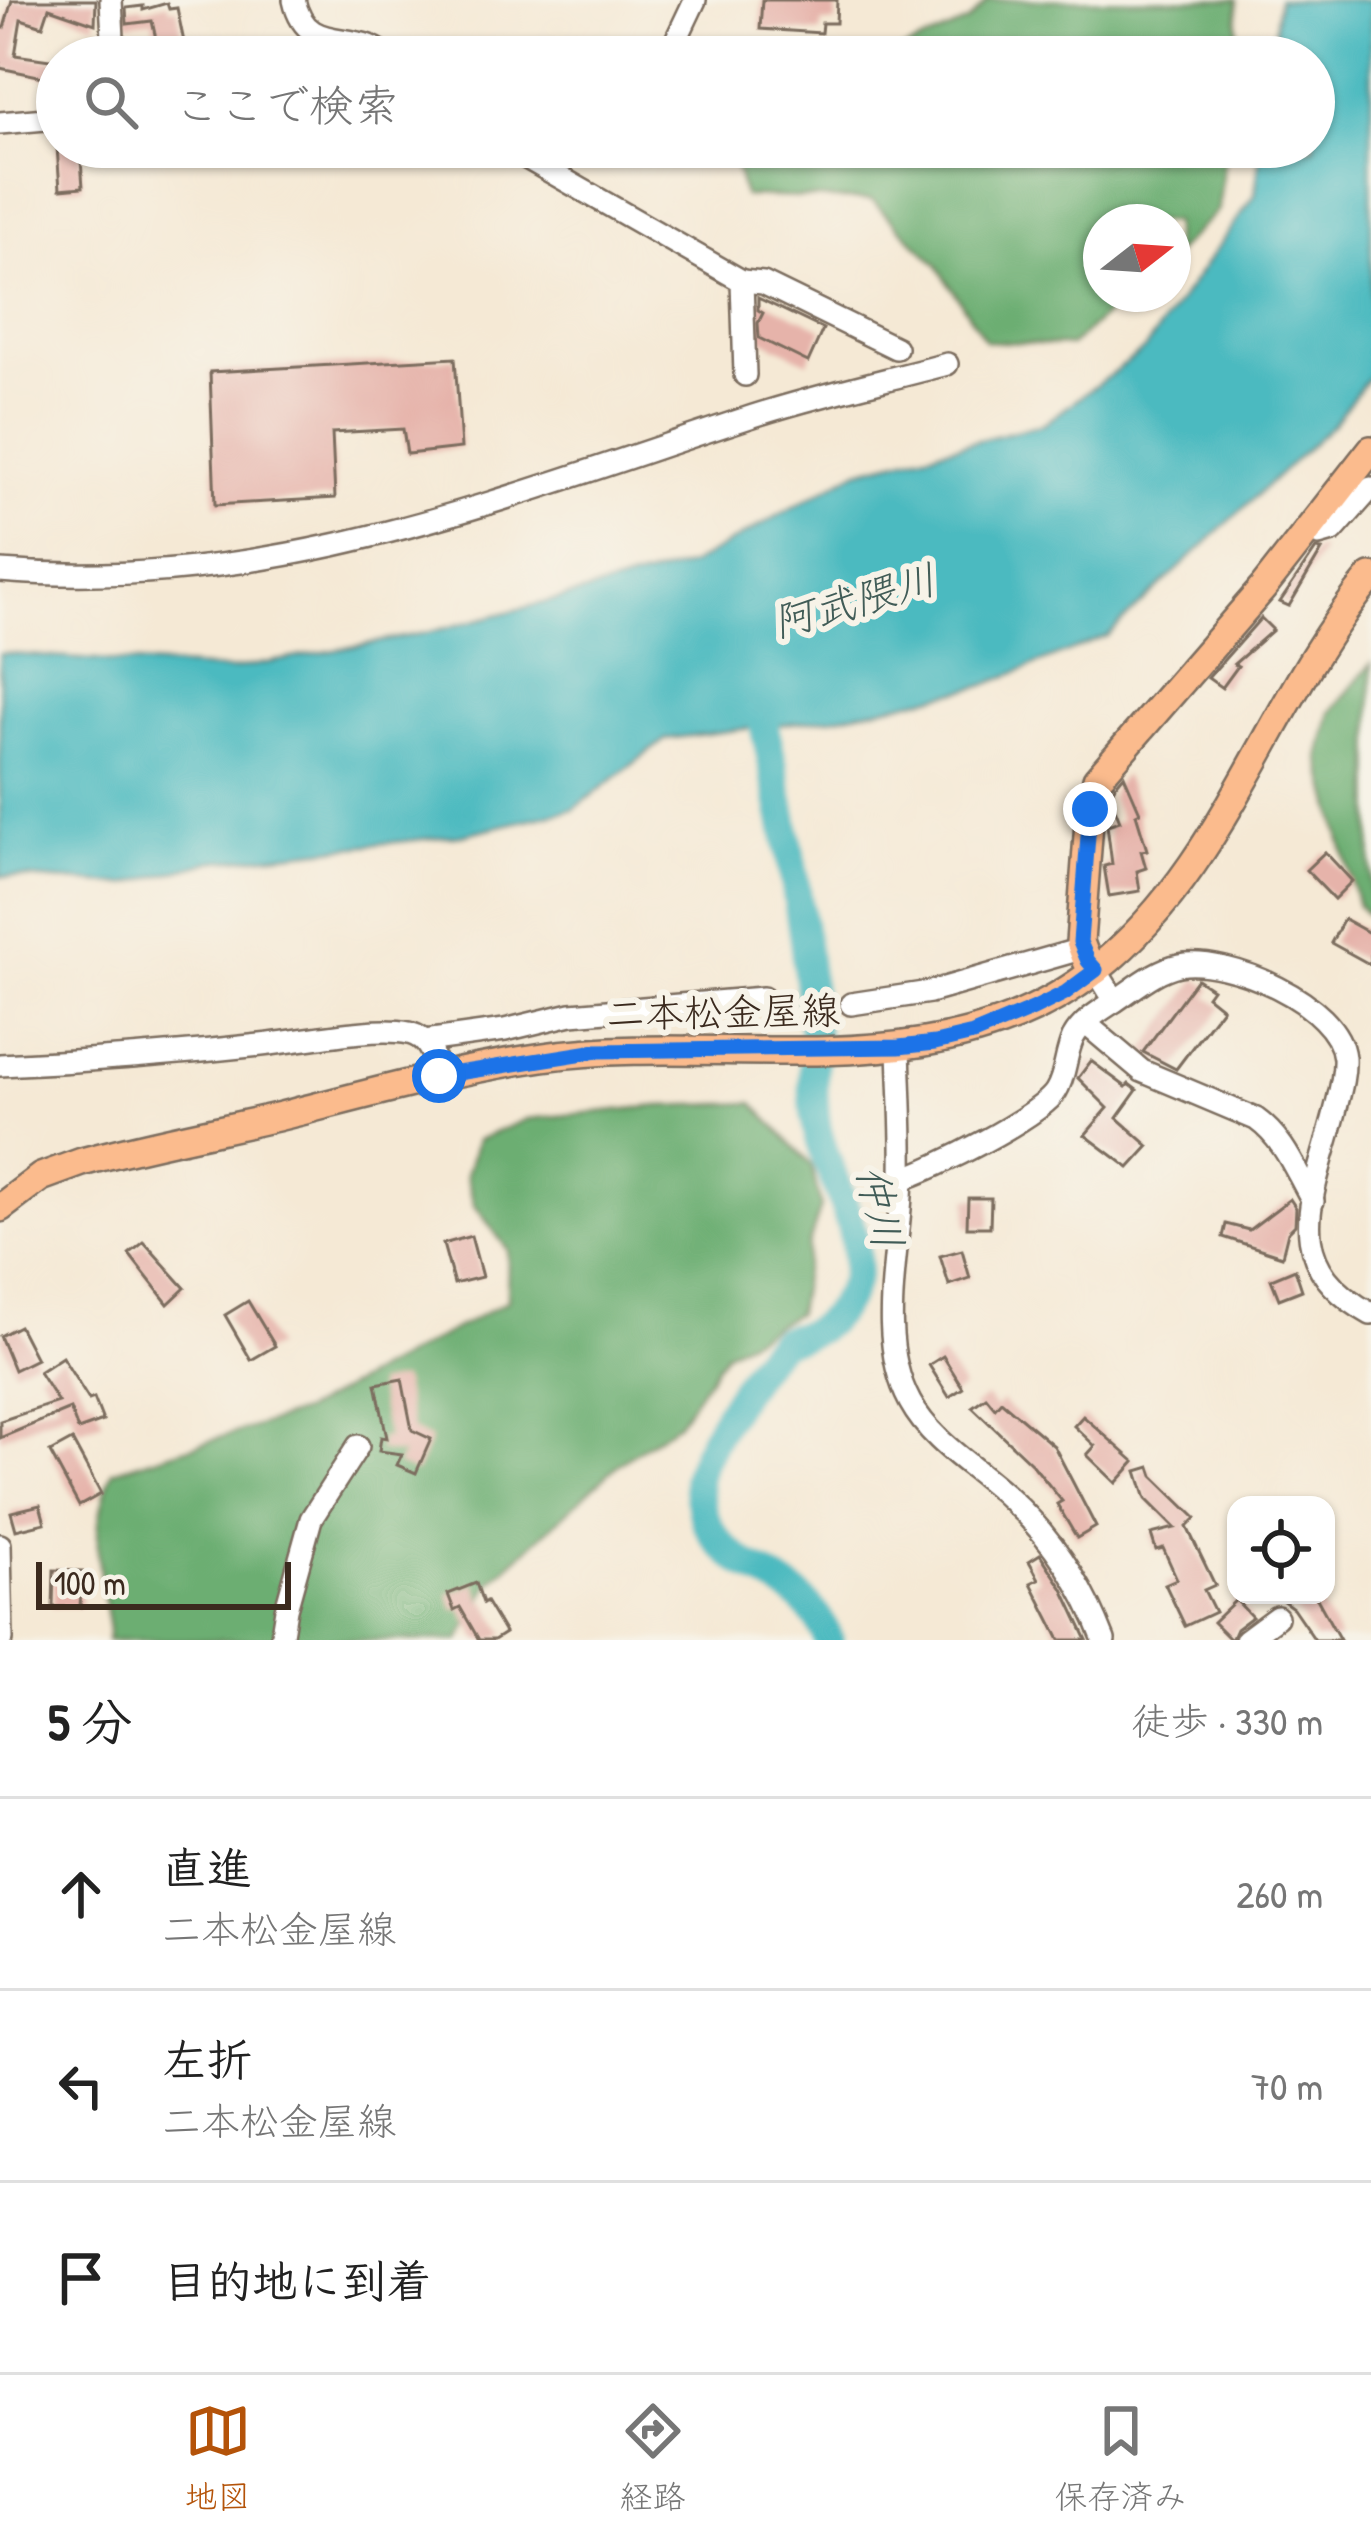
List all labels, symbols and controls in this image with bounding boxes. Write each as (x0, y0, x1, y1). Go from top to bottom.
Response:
search box (36, 36, 1335, 168)
icon: search (78, 69, 144, 135)
text: ここで検索 (174, 74, 399, 135)
north arrow (1083, 204, 1191, 312)
water label: 阿武隈川 (765, 549, 943, 651)
route end (1063, 782, 1117, 836)
street label: 二本松金屋線 (606, 982, 840, 1040)
route start (412, 1049, 466, 1103)
water label: 仲川 (844, 1160, 918, 1254)
map controls (1227, 1496, 1335, 1604)
button: locate (1227, 1496, 1335, 1604)
scale bar (36, 1556, 291, 1609)
text: 100 m (54, 1561, 126, 1605)
text: 5 分 (48, 1687, 132, 1756)
text: 徒歩 · 330 m (1131, 1694, 1323, 1747)
text: 直進 (162, 1837, 252, 1898)
icon: ahead (48, 1861, 114, 1927)
text: 260 m (1236, 1867, 1323, 1920)
text: 二本松金屋線 (162, 1902, 396, 1955)
text: 左折 (162, 2029, 252, 2090)
icon: left (48, 2053, 114, 2119)
text: 70 m (1251, 2059, 1323, 2112)
text: 二本松金屋線 (162, 2094, 396, 2147)
icon: arrive (48, 2245, 114, 2311)
text: 目的地に到着 (162, 2250, 432, 2311)
tab: 地図 (185, 2398, 251, 2518)
tab: 経路 (620, 2398, 686, 2518)
tab: 保存済み (1055, 2398, 1187, 2518)

